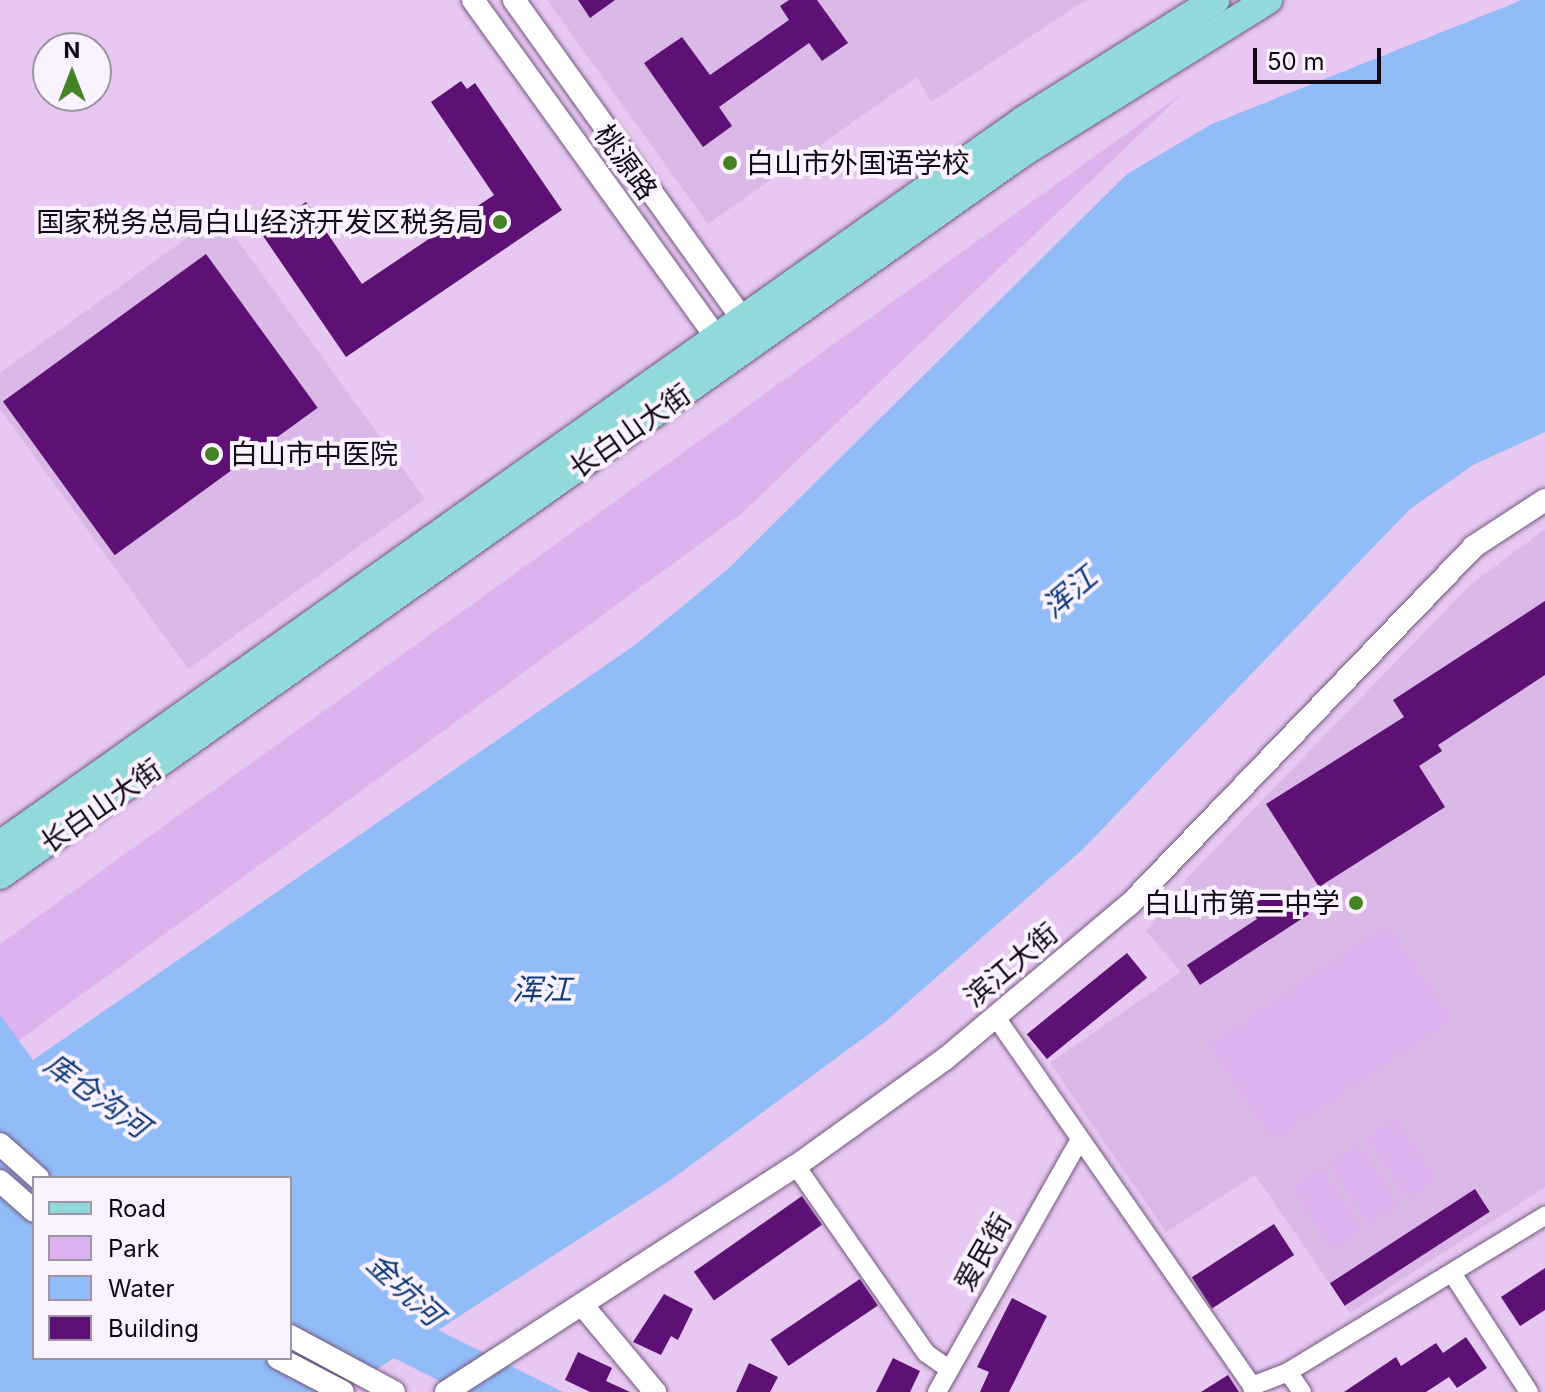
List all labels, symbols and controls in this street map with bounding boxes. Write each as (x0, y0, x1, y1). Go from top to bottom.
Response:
north arrow (32, 32, 112, 112)
scale bar (1257, 32, 1385, 82)
text: N (64, 37, 80, 63)
text: 50 m (1267, 47, 1325, 76)
street label: 桃源路 (588, 118, 664, 206)
place label: 白山市外国语学校 (746, 146, 970, 180)
marker: 白山市外国语学校 (721, 154, 739, 172)
place label: 国家税务总局白山经济开发区税务局 (36, 205, 484, 239)
marker: 国家税务总局白山经济开发区税务局 (491, 213, 509, 231)
street label: 长白山大街 (563, 377, 697, 485)
place label: 白山市中医院 (230, 437, 398, 471)
marker: 白山市中医院 (201, 443, 223, 465)
water label: 浑江 (1034, 559, 1104, 625)
street label: 长白山大街 (34, 752, 168, 860)
place label: 白山市第二中学 (1144, 886, 1340, 920)
marker: 白山市第二中学 (1347, 894, 1365, 912)
street label: 滨江大街 (957, 916, 1065, 1014)
water label: 浑江 (512, 971, 572, 1007)
water label: 库仓沟河 (38, 1045, 156, 1145)
legend (32, 1176, 292, 1360)
text: Road (108, 1194, 166, 1223)
street label: 爱民街 (947, 1207, 1019, 1297)
text: Park (108, 1234, 159, 1263)
water label: 金坑河 (360, 1245, 450, 1333)
text: Water (108, 1274, 175, 1303)
text: Building (108, 1314, 199, 1343)

